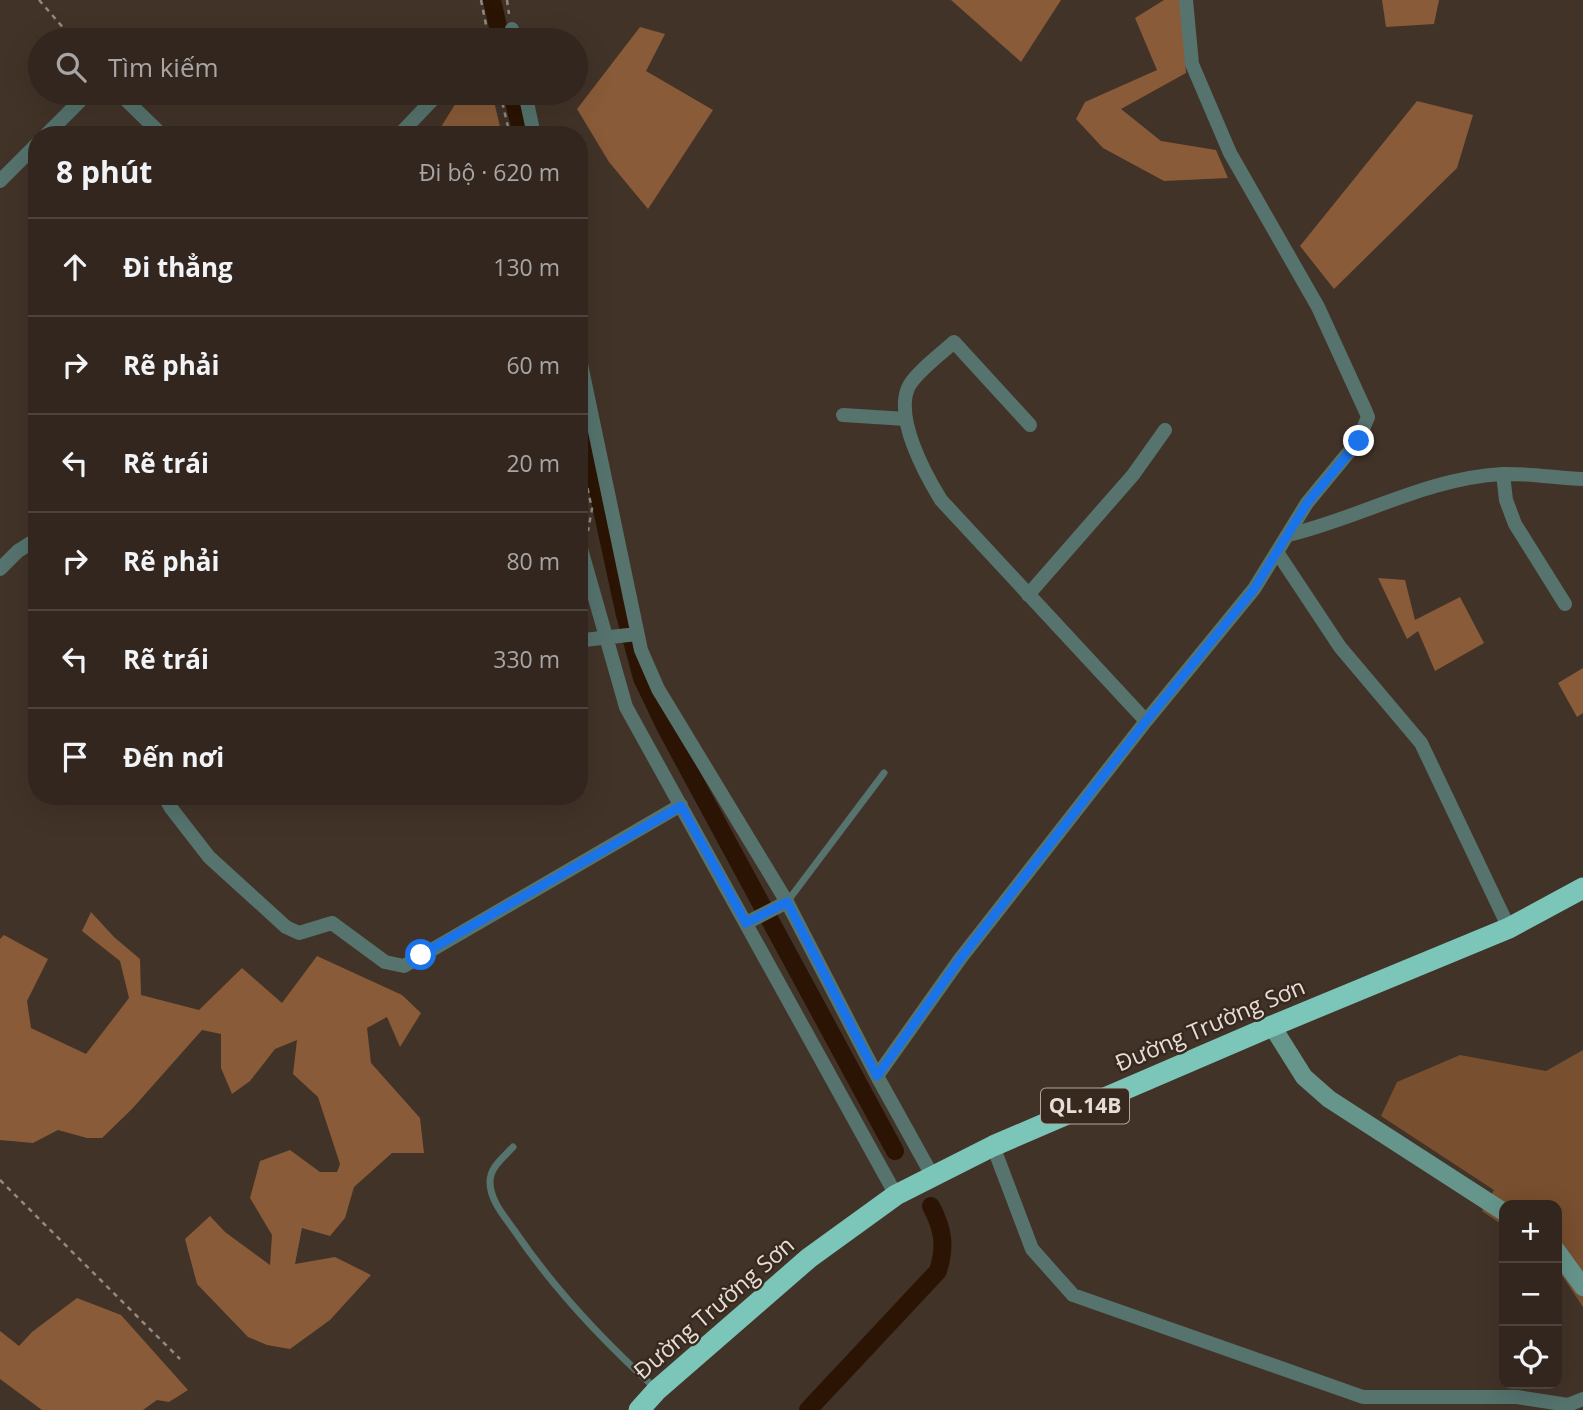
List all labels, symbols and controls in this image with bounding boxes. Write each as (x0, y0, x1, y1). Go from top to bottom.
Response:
search box (28, 28, 588, 105)
icon: search (52, 48, 90, 86)
text: Tìm kiếm (108, 49, 219, 85)
text: 8 phút (56, 151, 152, 192)
text: Đi bộ · 620 m (419, 156, 560, 188)
icon: ahead (56, 248, 94, 286)
text: Đi thẳng (123, 249, 233, 285)
text: 130 m (493, 251, 560, 283)
icon: right (56, 346, 94, 384)
text: Rẽ phải (123, 347, 219, 383)
text: 60 m (506, 349, 560, 381)
route end (1343, 425, 1374, 456)
icon: left (56, 444, 94, 482)
text: Rẽ trái (123, 445, 209, 481)
text: 20 m (506, 447, 560, 479)
icon: right (56, 542, 94, 580)
text: Rẽ phải (123, 543, 219, 579)
text: 80 m (506, 545, 560, 577)
icon: left (56, 640, 94, 678)
text: Rẽ trái (123, 641, 209, 677)
text: 330 m (493, 643, 560, 675)
icon: arrive (56, 738, 94, 776)
text: Đến nơi (123, 739, 224, 775)
route start (405, 939, 436, 970)
street label: Đường Trường Sơn (1110, 970, 1309, 1079)
road number: QL.14B (1041, 1088, 1129, 1124)
map controls (1499, 1200, 1562, 1389)
button: + (1499, 1200, 1562, 1263)
street label: Đường Trường Sơn (626, 1228, 801, 1386)
button: − (1499, 1263, 1562, 1326)
button: locate (1499, 1326, 1562, 1389)

